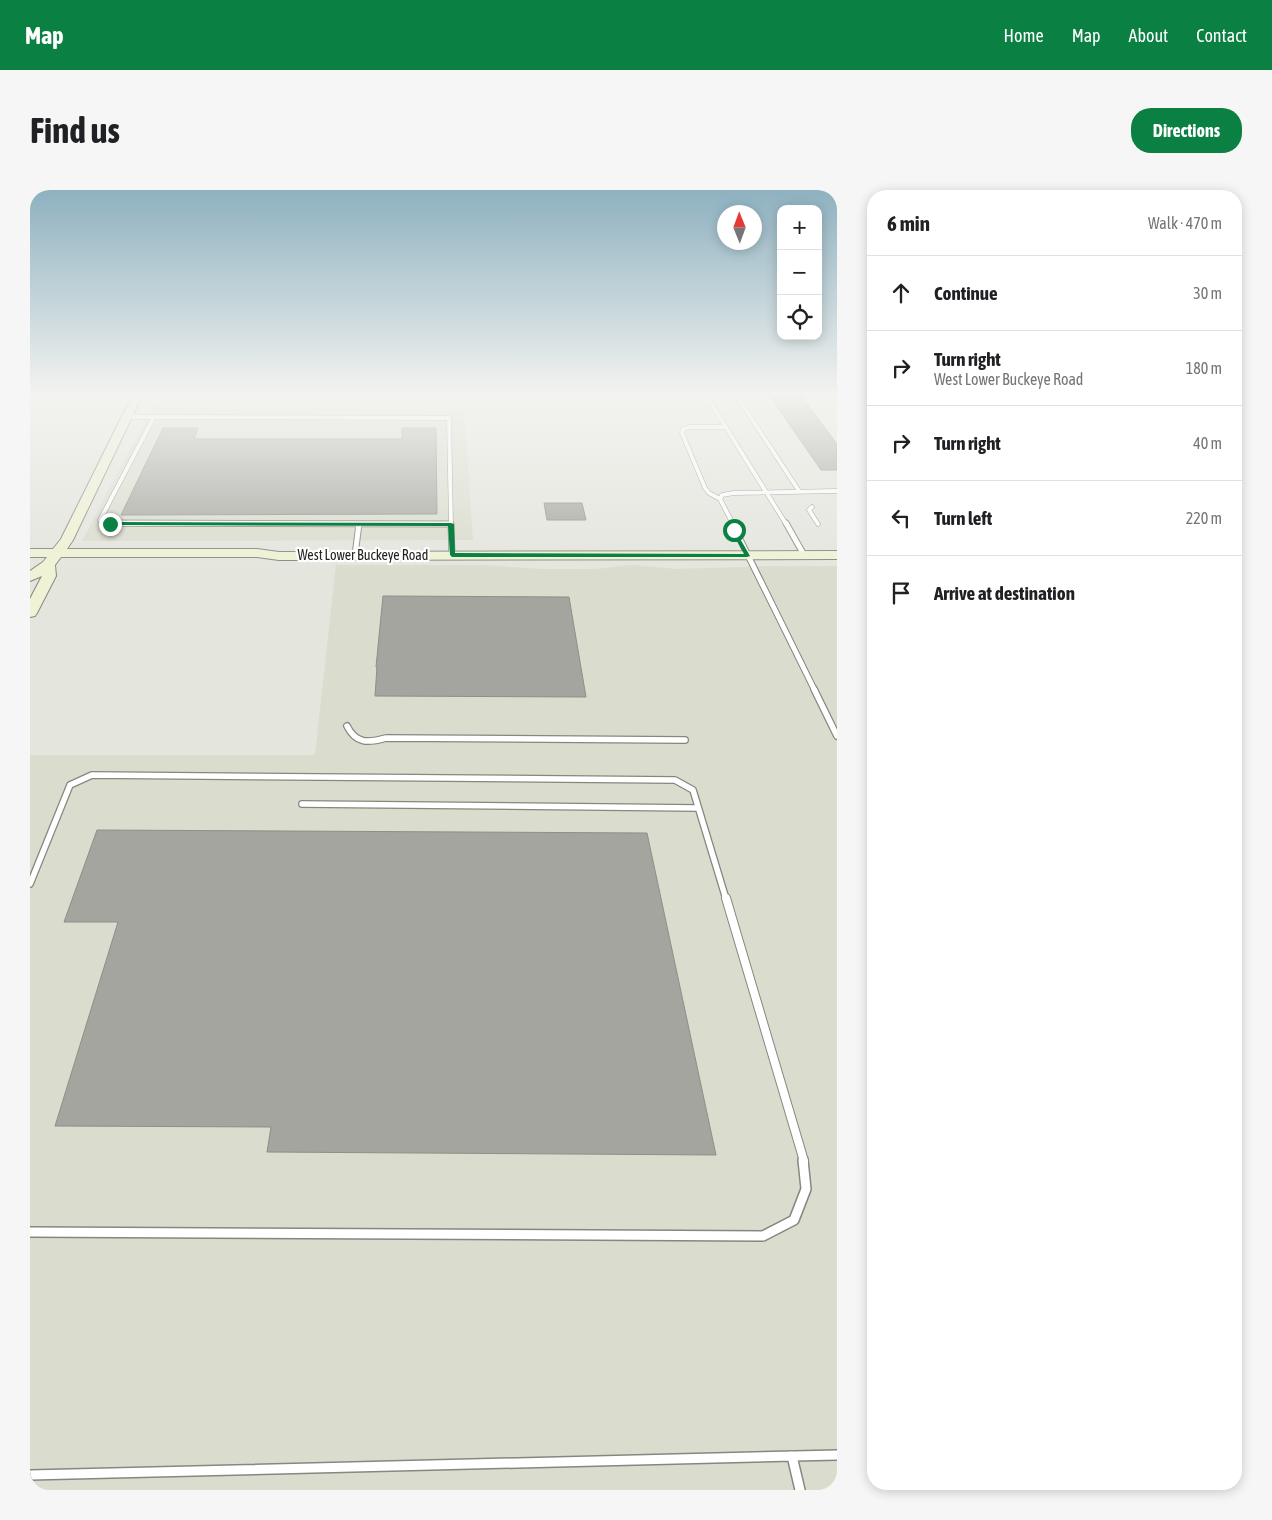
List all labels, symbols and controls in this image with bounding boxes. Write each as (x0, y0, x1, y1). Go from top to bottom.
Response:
text: Map (25, 22, 64, 49)
text: Home (1004, 25, 1044, 46)
text: Map (1072, 25, 1101, 46)
text: About (1129, 25, 1168, 46)
text: Contact (1196, 25, 1247, 46)
button: Directions (1131, 108, 1242, 153)
text: Find us (30, 110, 120, 150)
north arrow (717, 205, 762, 250)
map controls (777, 205, 822, 340)
button: + (777, 205, 822, 250)
text: 6 min (887, 211, 930, 235)
text: Walk · 470 m (1148, 214, 1222, 232)
button: − (777, 250, 822, 295)
icon: ahead (887, 279, 915, 307)
text: Continue (934, 282, 998, 304)
text: 30 m (1193, 284, 1222, 302)
button: locate (777, 295, 822, 340)
text: Turn right (934, 348, 1001, 370)
icon: right (887, 354, 915, 382)
text: 180 m (1186, 359, 1222, 377)
text: West Lower Buckeye Road (934, 370, 1083, 388)
icon: right (887, 429, 915, 457)
text: Turn right (934, 432, 1001, 454)
text: 40 m (1193, 434, 1222, 452)
icon: left (887, 504, 915, 532)
text: Turn left (934, 507, 992, 529)
text: 220 m (1186, 509, 1222, 527)
route end (99, 513, 122, 536)
route start (723, 519, 746, 542)
street label: West Lower Buckeye Road (298, 547, 428, 563)
icon: arrive (887, 579, 915, 607)
text: Arrive at destination (934, 582, 1075, 604)

